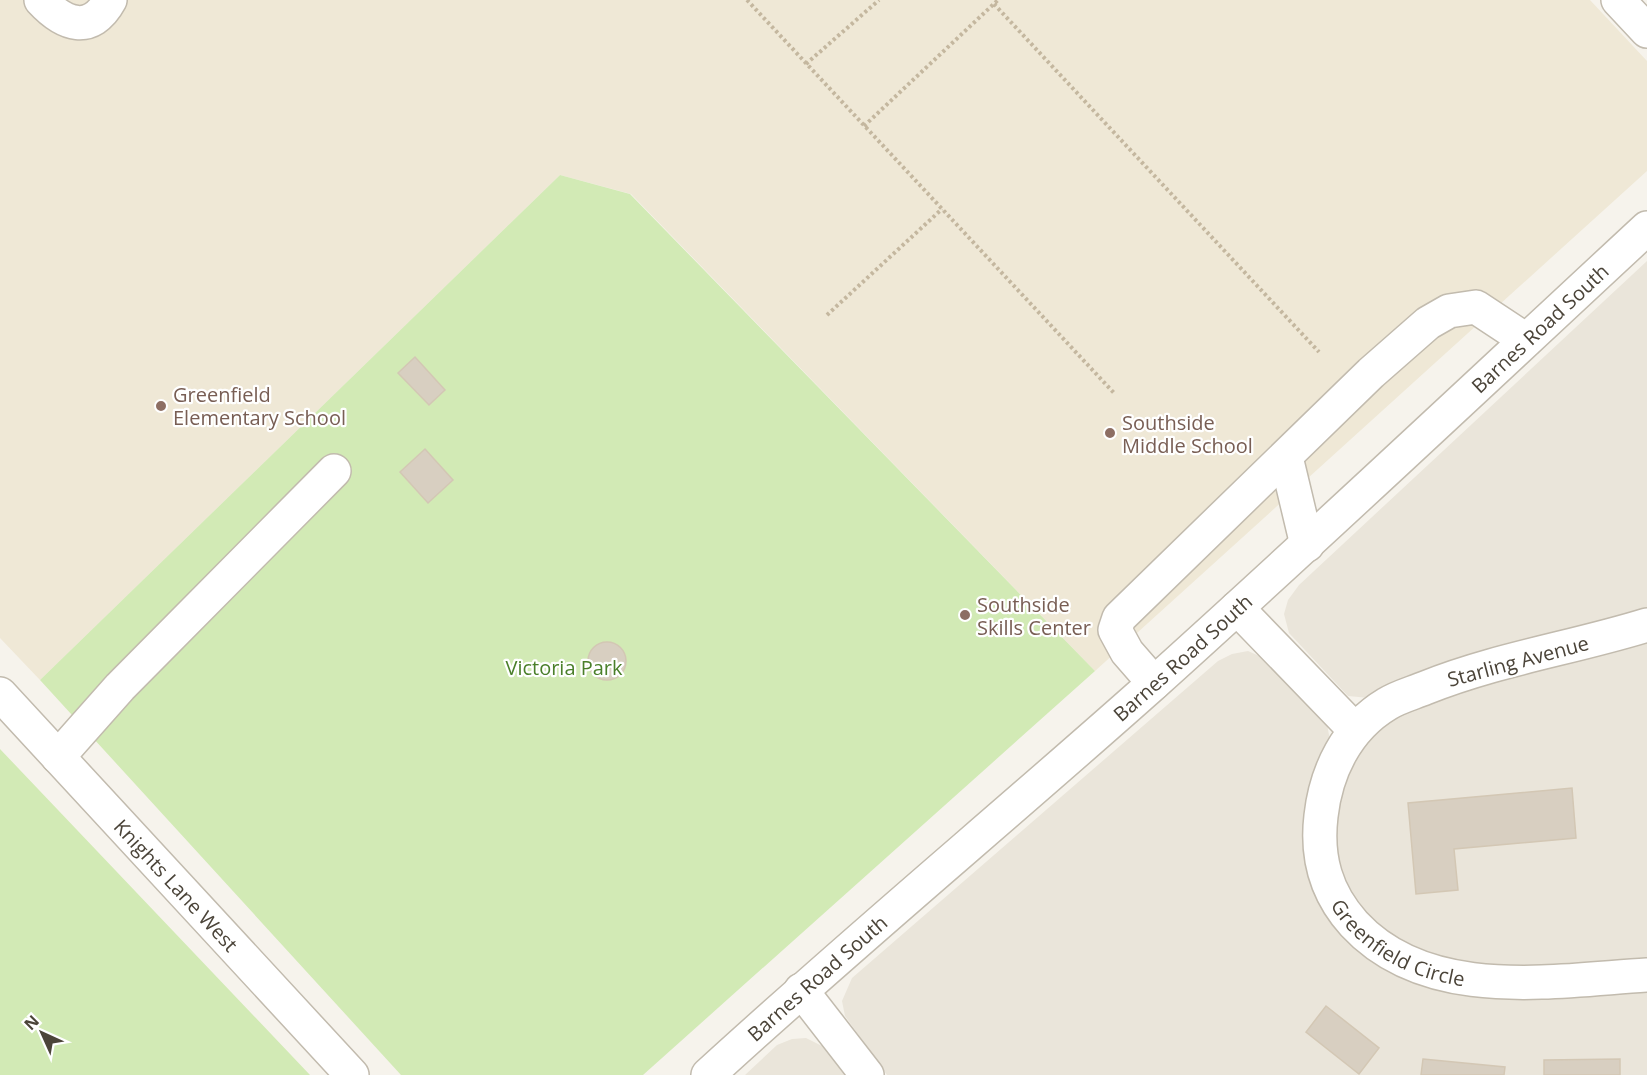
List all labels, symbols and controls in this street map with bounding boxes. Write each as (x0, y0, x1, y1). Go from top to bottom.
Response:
street label: Barnes Road South (1465, 257, 1614, 399)
place label: Greenfield Elementary School (173, 381, 346, 431)
marker: Greenfield Elementary School (154, 399, 168, 413)
place label: Southside Middle School (1122, 409, 1253, 459)
marker: Southside Middle School (1103, 426, 1117, 440)
street label: Barnes Road South (1107, 588, 1257, 727)
place label: Southside Skills Center (977, 591, 1091, 641)
marker: Southside Skills Center (958, 608, 972, 622)
street label: Starling Avenue (1444, 629, 1592, 693)
park label: Victoria Park (505, 654, 623, 681)
street label: Knights Lane West (108, 813, 244, 957)
street label: Greenfield Circle (1325, 893, 1467, 992)
street label: Barnes Road South (741, 909, 893, 1047)
north arrow (12, 1003, 72, 1063)
text: N (19, 1010, 44, 1035)

